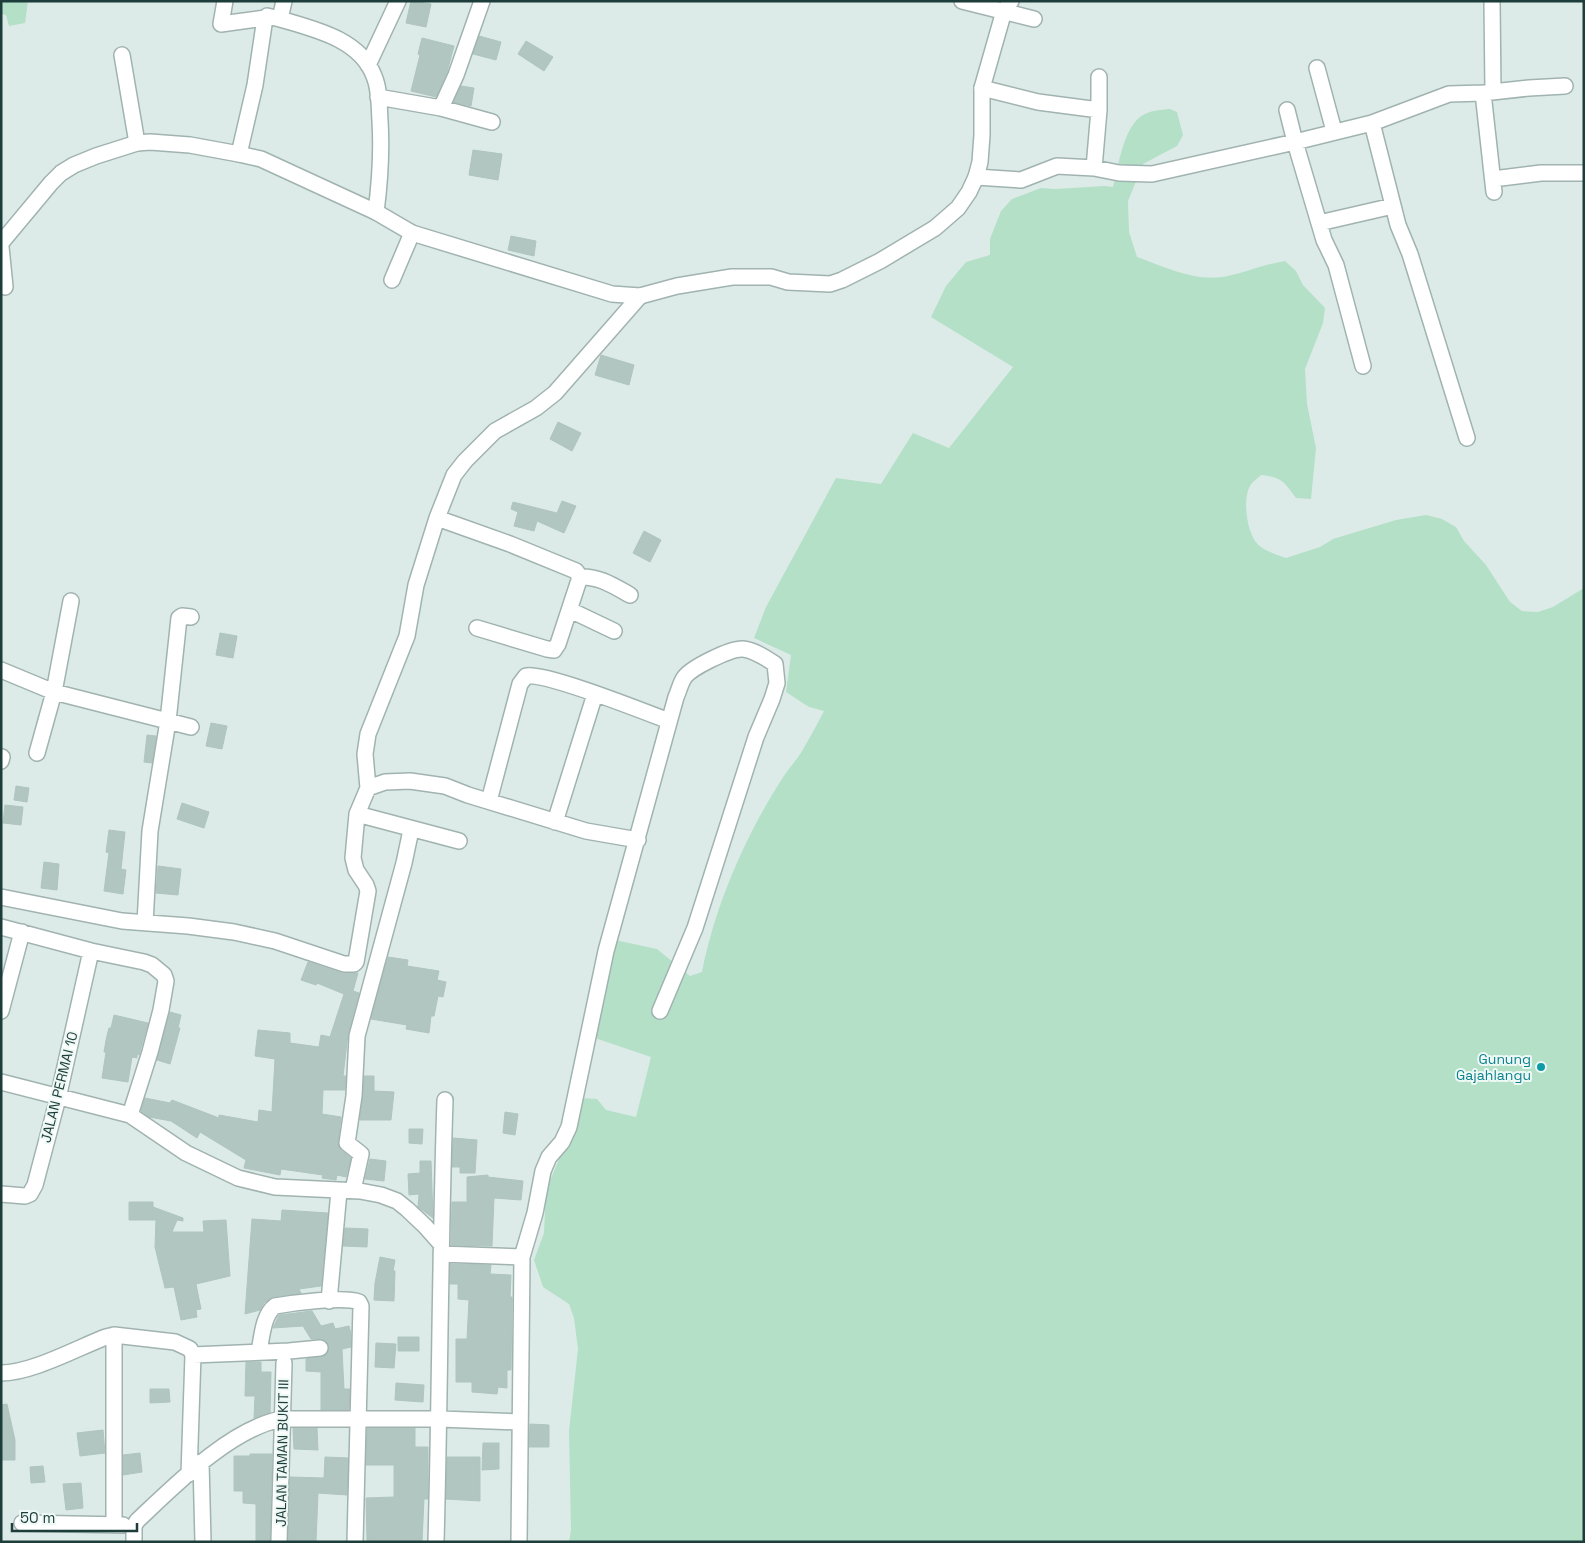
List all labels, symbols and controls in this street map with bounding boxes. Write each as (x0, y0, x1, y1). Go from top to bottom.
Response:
street label: JALAN PERMAI 10 (36, 1030, 82, 1144)
place label: Gunung Gajahlangu (1456, 1050, 1531, 1084)
marker: Gunung Gajahlangu (1535, 1061, 1547, 1073)
street label: JALAN TAMAN BUKIT III (272, 1379, 292, 1527)
scale bar (12, 1500, 138, 1532)
text: 50 m (20, 1508, 55, 1527)

